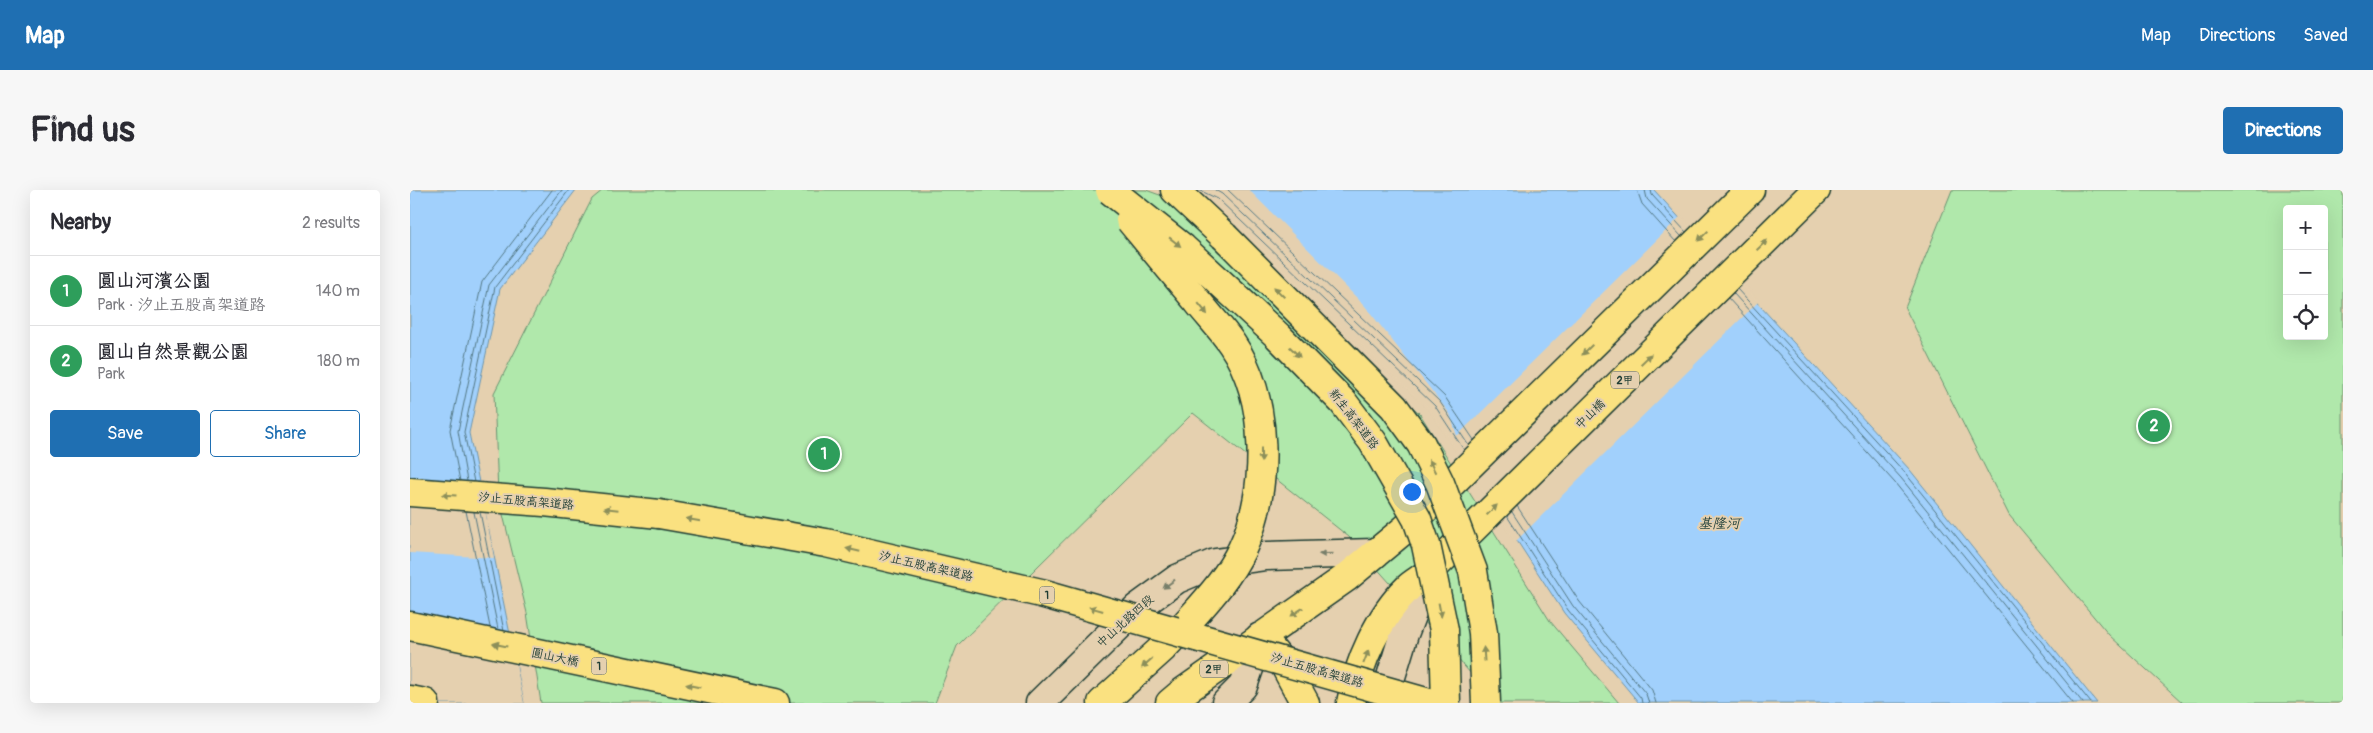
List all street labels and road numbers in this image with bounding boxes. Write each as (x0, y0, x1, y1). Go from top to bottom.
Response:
road number: 2甲 (1611, 372, 1639, 388)
street label: 新生高架道路 (1326, 386, 1382, 452)
street label: 中山橋 (1572, 396, 1609, 432)
street label: 汐止五股高架道路 (477, 490, 574, 513)
street label: 汐止五股高架道路 (877, 548, 974, 585)
road number: 1 (1040, 586, 1054, 604)
street label: 中山北路四段 (1094, 592, 1157, 651)
street label: 圓山大橋 (530, 645, 580, 670)
street label: 汐止五股高架道路 (1269, 650, 1365, 691)
road number: 1 (592, 658, 606, 674)
road number: 2甲 (1200, 660, 1228, 678)

